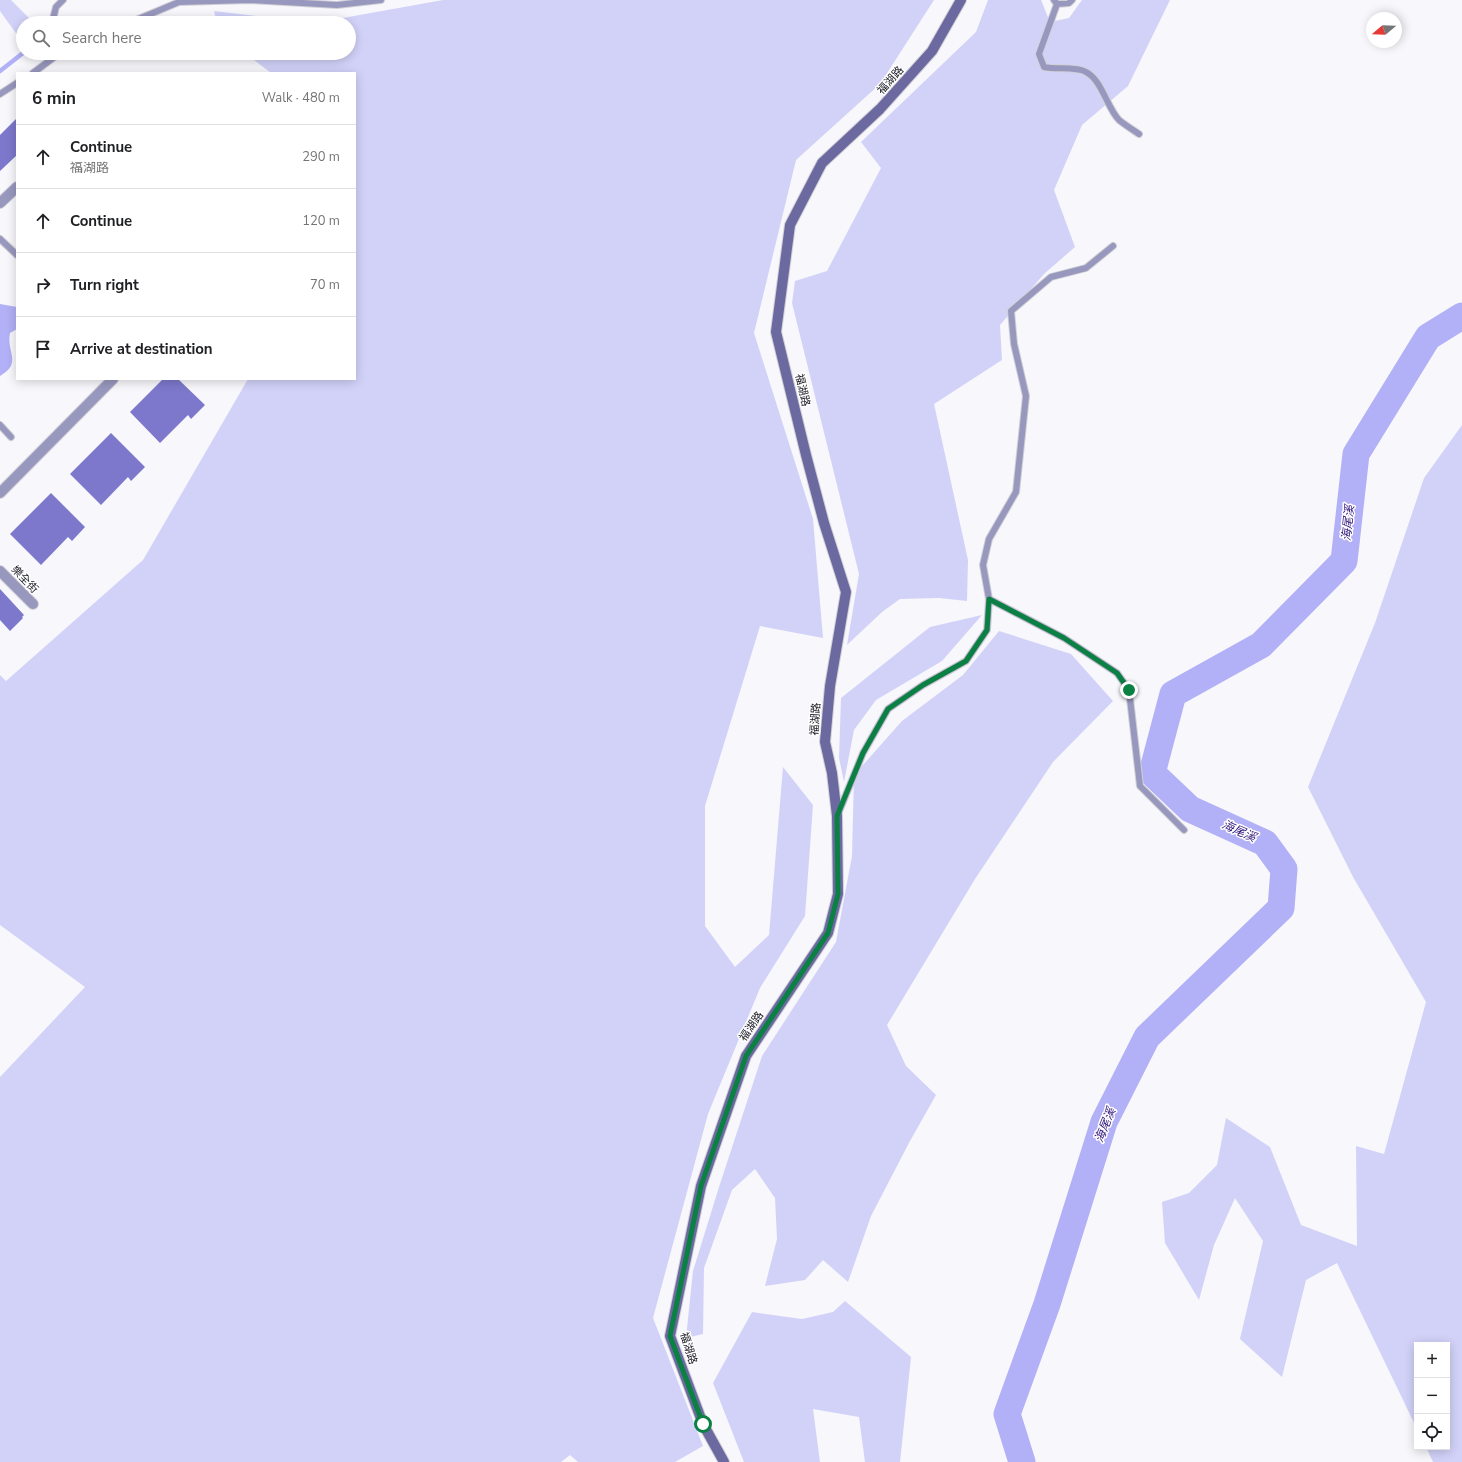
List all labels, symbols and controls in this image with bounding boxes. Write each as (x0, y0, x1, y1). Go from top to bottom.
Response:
north arrow (1366, 12, 1402, 48)
search box (16, 16, 356, 60)
icon: search (30, 27, 52, 49)
text: Search here (62, 28, 142, 48)
street label: 福湖路 (874, 63, 907, 98)
text: 6 min (32, 87, 76, 110)
text: Walk · 480 m (262, 89, 340, 107)
text: Continue (70, 137, 132, 157)
icon: ahead (32, 146, 54, 168)
text: 290 m (302, 148, 340, 166)
text: 福湖路 (70, 159, 109, 177)
icon: ahead (32, 210, 54, 232)
text: Continue (70, 211, 132, 231)
text: 120 m (302, 212, 340, 230)
icon: right (32, 274, 54, 296)
text: Turn right (70, 275, 139, 295)
text: 70 m (310, 276, 340, 294)
icon: arrive (32, 338, 54, 360)
text: Arrive at destination (70, 339, 213, 359)
street label: 福湖路 (791, 372, 814, 408)
water label: 海尾溪 (1338, 502, 1358, 542)
street label: 樂全街 (8, 562, 41, 596)
route end (1120, 681, 1138, 699)
street label: 福湖路 (807, 702, 824, 736)
water label: 海尾溪 (1219, 816, 1261, 846)
street label: 福湖路 (736, 1008, 767, 1044)
water label: 海尾溪 (1091, 1103, 1120, 1145)
street label: 福湖路 (677, 1330, 701, 1366)
map controls (1414, 1342, 1450, 1450)
button: + (1414, 1342, 1450, 1378)
button: − (1414, 1378, 1450, 1414)
button: locate (1414, 1414, 1450, 1450)
route start (694, 1415, 712, 1433)

